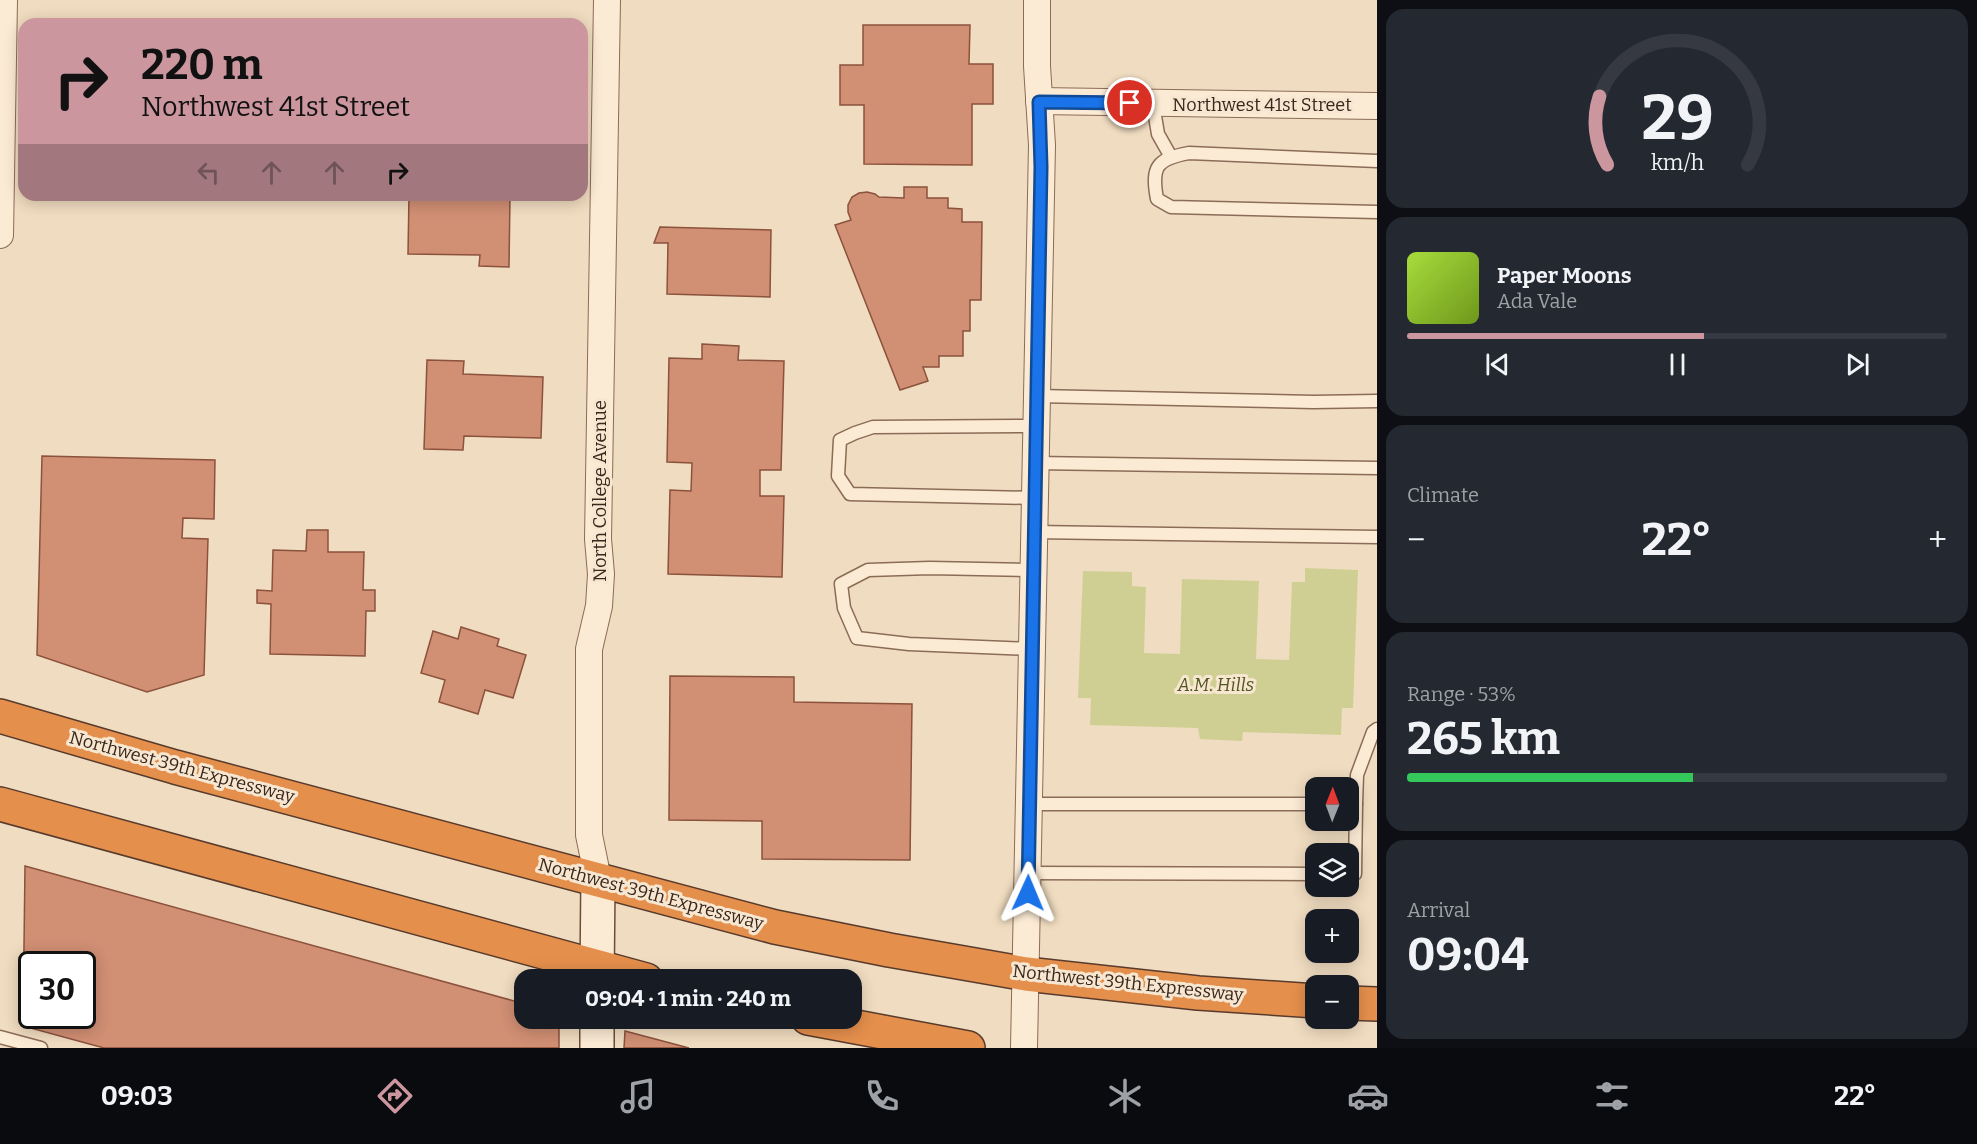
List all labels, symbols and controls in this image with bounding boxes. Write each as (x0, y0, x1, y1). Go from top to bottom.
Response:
text: 220 m (141, 40, 263, 90)
icon: right (42, 42, 120, 120)
pin (1104, 77, 1155, 128)
text: 29 (1641, 82, 1713, 157)
icon: arrive (1113, 86, 1146, 119)
text: Northwest 41st Street (141, 91, 410, 123)
street label: Northwest 41st Street (1172, 94, 1352, 116)
text: km/h (1650, 151, 1704, 177)
icon: left (192, 156, 225, 189)
icon: ahead (255, 156, 288, 189)
icon: ahead (318, 156, 351, 189)
icon: right (381, 156, 414, 189)
text: Paper Moons (1497, 262, 1632, 289)
text: Ada Vale (1497, 289, 1577, 313)
icon: previous (1481, 348, 1514, 381)
icon: pause (1661, 348, 1694, 381)
icon: next (1841, 348, 1874, 381)
street label: North College Avenue (589, 400, 611, 582)
text: Climate (1407, 483, 1479, 507)
text: 22° (1641, 513, 1712, 567)
text: − (1407, 520, 1425, 560)
text: + (1928, 520, 1947, 560)
park label: A.M. Hills (1177, 674, 1255, 696)
text: Range · 53% (1407, 682, 1516, 706)
text: 265 km (1407, 712, 1560, 766)
street label: Northwest 39th Expressway (67, 726, 297, 808)
north arrow (1305, 777, 1359, 831)
map controls (1305, 777, 1359, 1029)
button: layers (1305, 843, 1359, 897)
street label: Northwest 39th Expressway (536, 853, 766, 935)
position arrow (996, 861, 1060, 925)
text: Arrival (1407, 898, 1470, 922)
button: + (1305, 909, 1359, 963)
text: 09:04 (1407, 928, 1529, 982)
speed limit sign: 30 (18, 951, 96, 1029)
street label: Northwest 39th Expressway (1011, 960, 1245, 1006)
button: − (1305, 975, 1359, 1029)
text: 09:04 · 1 min · 240 m (585, 985, 791, 1012)
icon: directions (374, 1075, 416, 1117)
icon: music (617, 1075, 659, 1117)
icon: phone (861, 1075, 903, 1117)
icon: climate (1104, 1075, 1146, 1117)
icon: car (1347, 1075, 1389, 1117)
icon: filters (1591, 1075, 1633, 1117)
text: 09:03 (101, 1080, 173, 1112)
text: 22° (1834, 1080, 1876, 1112)

